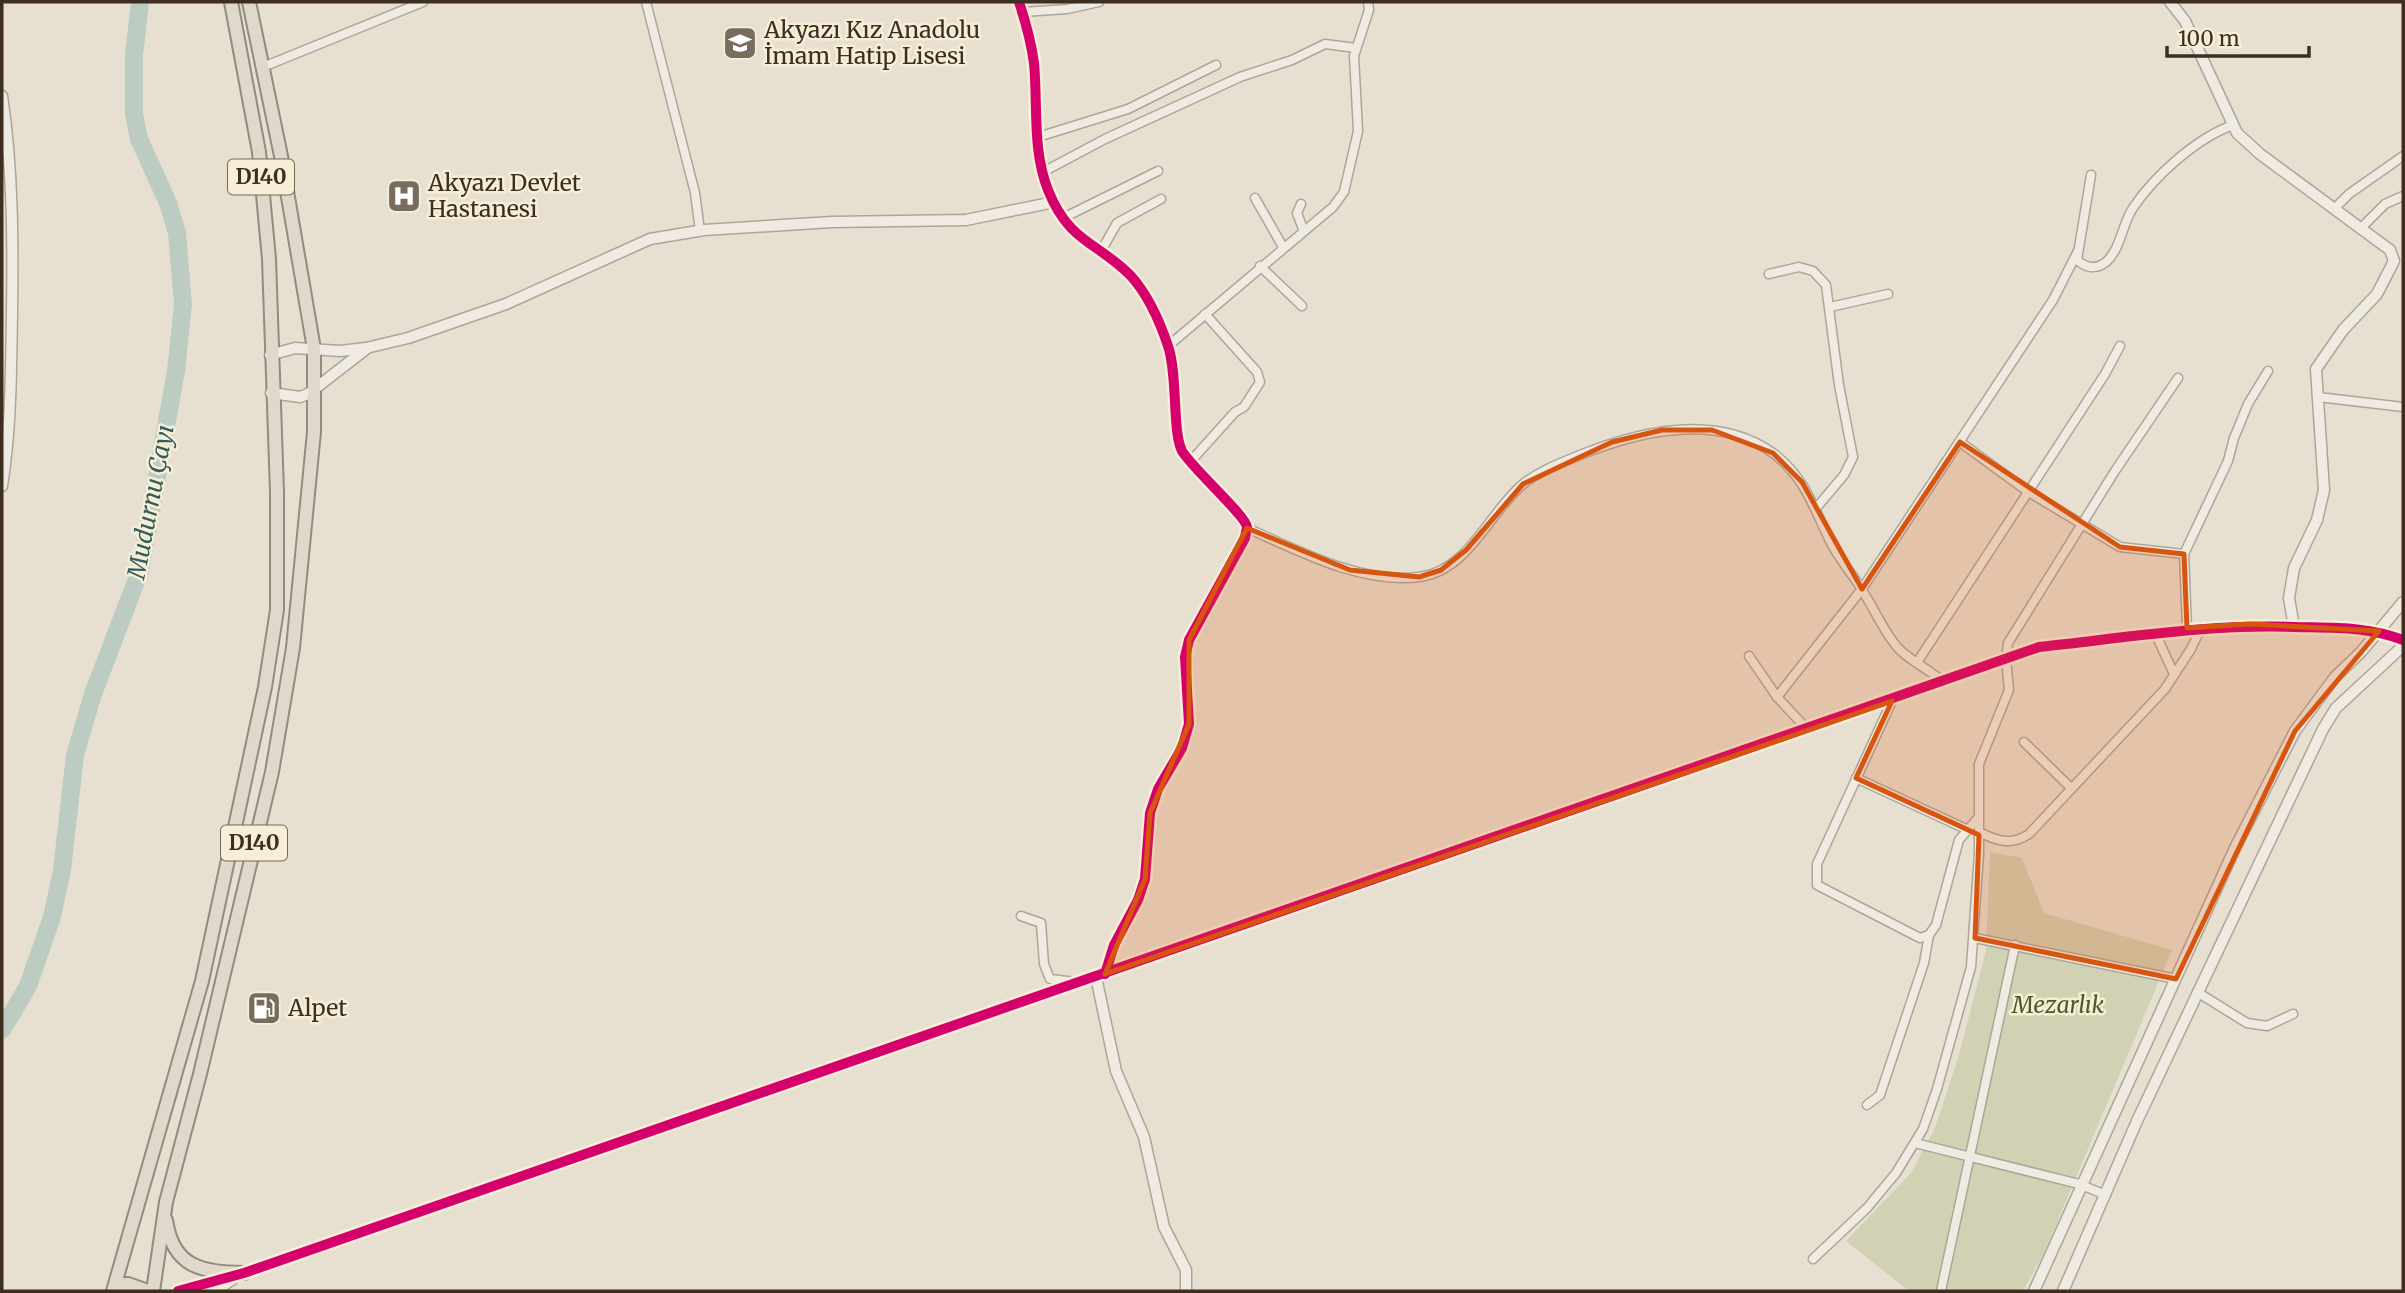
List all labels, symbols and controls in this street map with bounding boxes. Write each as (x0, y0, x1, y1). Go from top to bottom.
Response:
scale bar (2167, 14, 2309, 58)
place label: Akyazı Kız Anadolu İmam Hatip Lisesi (763, 15, 980, 70)
school or university icon: Akyazı Kız Anadolu İmam Hatip Lisesi (721, 24, 759, 62)
text: 100 m (2178, 25, 2240, 52)
road number: D140 (228, 160, 294, 194)
place label: Akyazı Devlet Hastanesi (427, 168, 581, 223)
hospital icon: Akyazı Devlet Hastanesi (385, 177, 423, 215)
water label: Mudurnu Çayı (120, 422, 181, 583)
road number: D140 (221, 826, 287, 860)
fuel station icon: Alpet (245, 989, 283, 1027)
park label: Mezarlık (2011, 990, 2104, 1019)
place label: Alpet (287, 993, 347, 1022)

